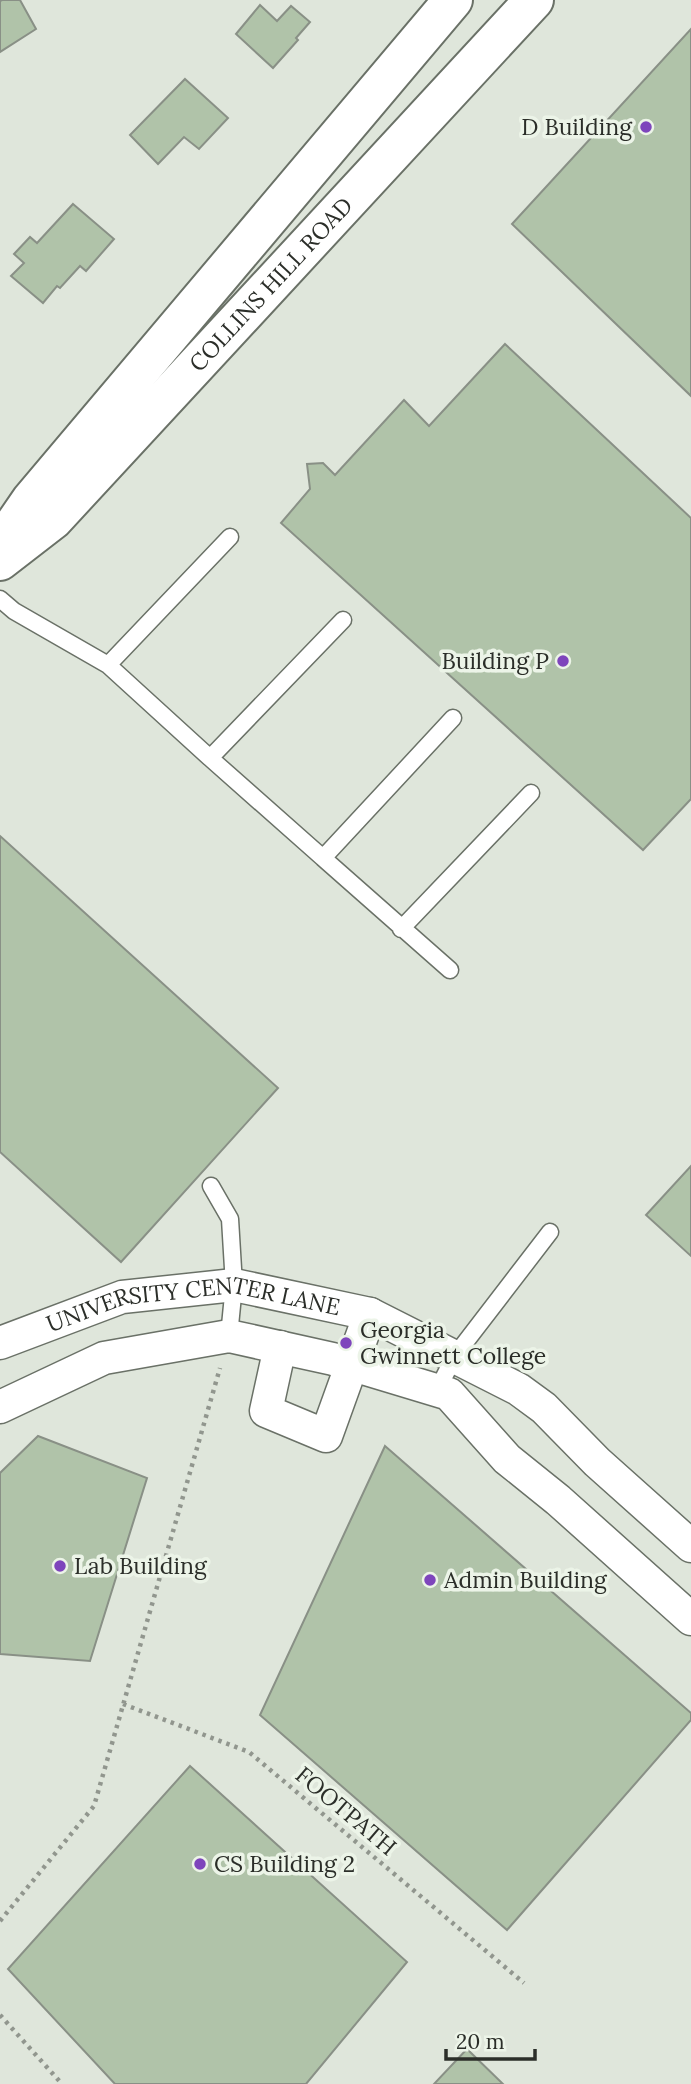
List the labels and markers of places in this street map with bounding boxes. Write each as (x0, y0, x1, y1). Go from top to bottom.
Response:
place label: D Building (521, 112, 633, 141)
marker: D Building (638, 119, 654, 135)
place label: Building P (442, 646, 549, 675)
marker: Building P (555, 653, 571, 669)
place label: Georgia Gwinnett College (360, 1315, 546, 1370)
marker: Georgia Gwinnett College (338, 1335, 354, 1351)
place label: Lab Building (74, 1551, 208, 1580)
marker: Lab Building (52, 1558, 68, 1574)
place label: Admin Building (443, 1565, 608, 1594)
marker: Admin Building (422, 1572, 438, 1588)
place label: CS Building 2 (214, 1849, 355, 1878)
marker: CS Building 2 (192, 1856, 208, 1872)

